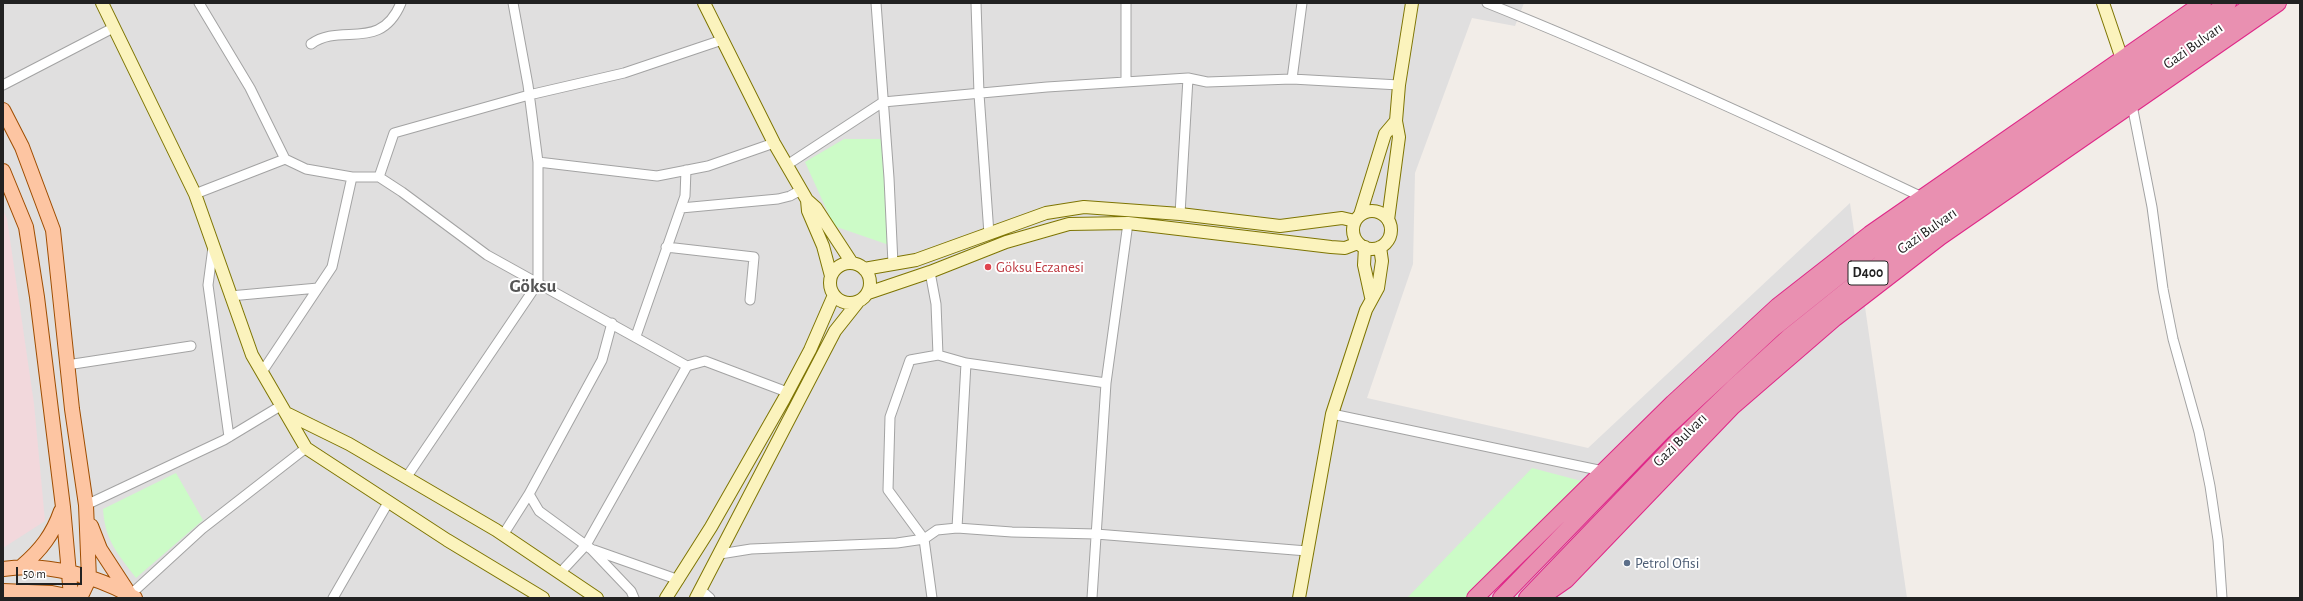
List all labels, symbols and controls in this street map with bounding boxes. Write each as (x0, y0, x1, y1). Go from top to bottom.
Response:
street label: Gazi Bulvarı (2160, 19, 2226, 73)
street label: Gazi Bulvarı (1894, 204, 1960, 258)
place label: Göksu Eczanesi (996, 258, 1084, 276)
road number: D400 (1848, 261, 1888, 285)
marker: Göksu Eczanesi (983, 262, 993, 272)
district label: Göksu (509, 275, 557, 297)
street label: Gazi Bulvarı (1649, 409, 1711, 471)
place label: Petrol Ofisi (1635, 554, 1699, 572)
marker: Petrol Ofisi (1622, 558, 1632, 568)
scale bar (18, 559, 84, 585)
text: 50 m (23, 568, 46, 580)

